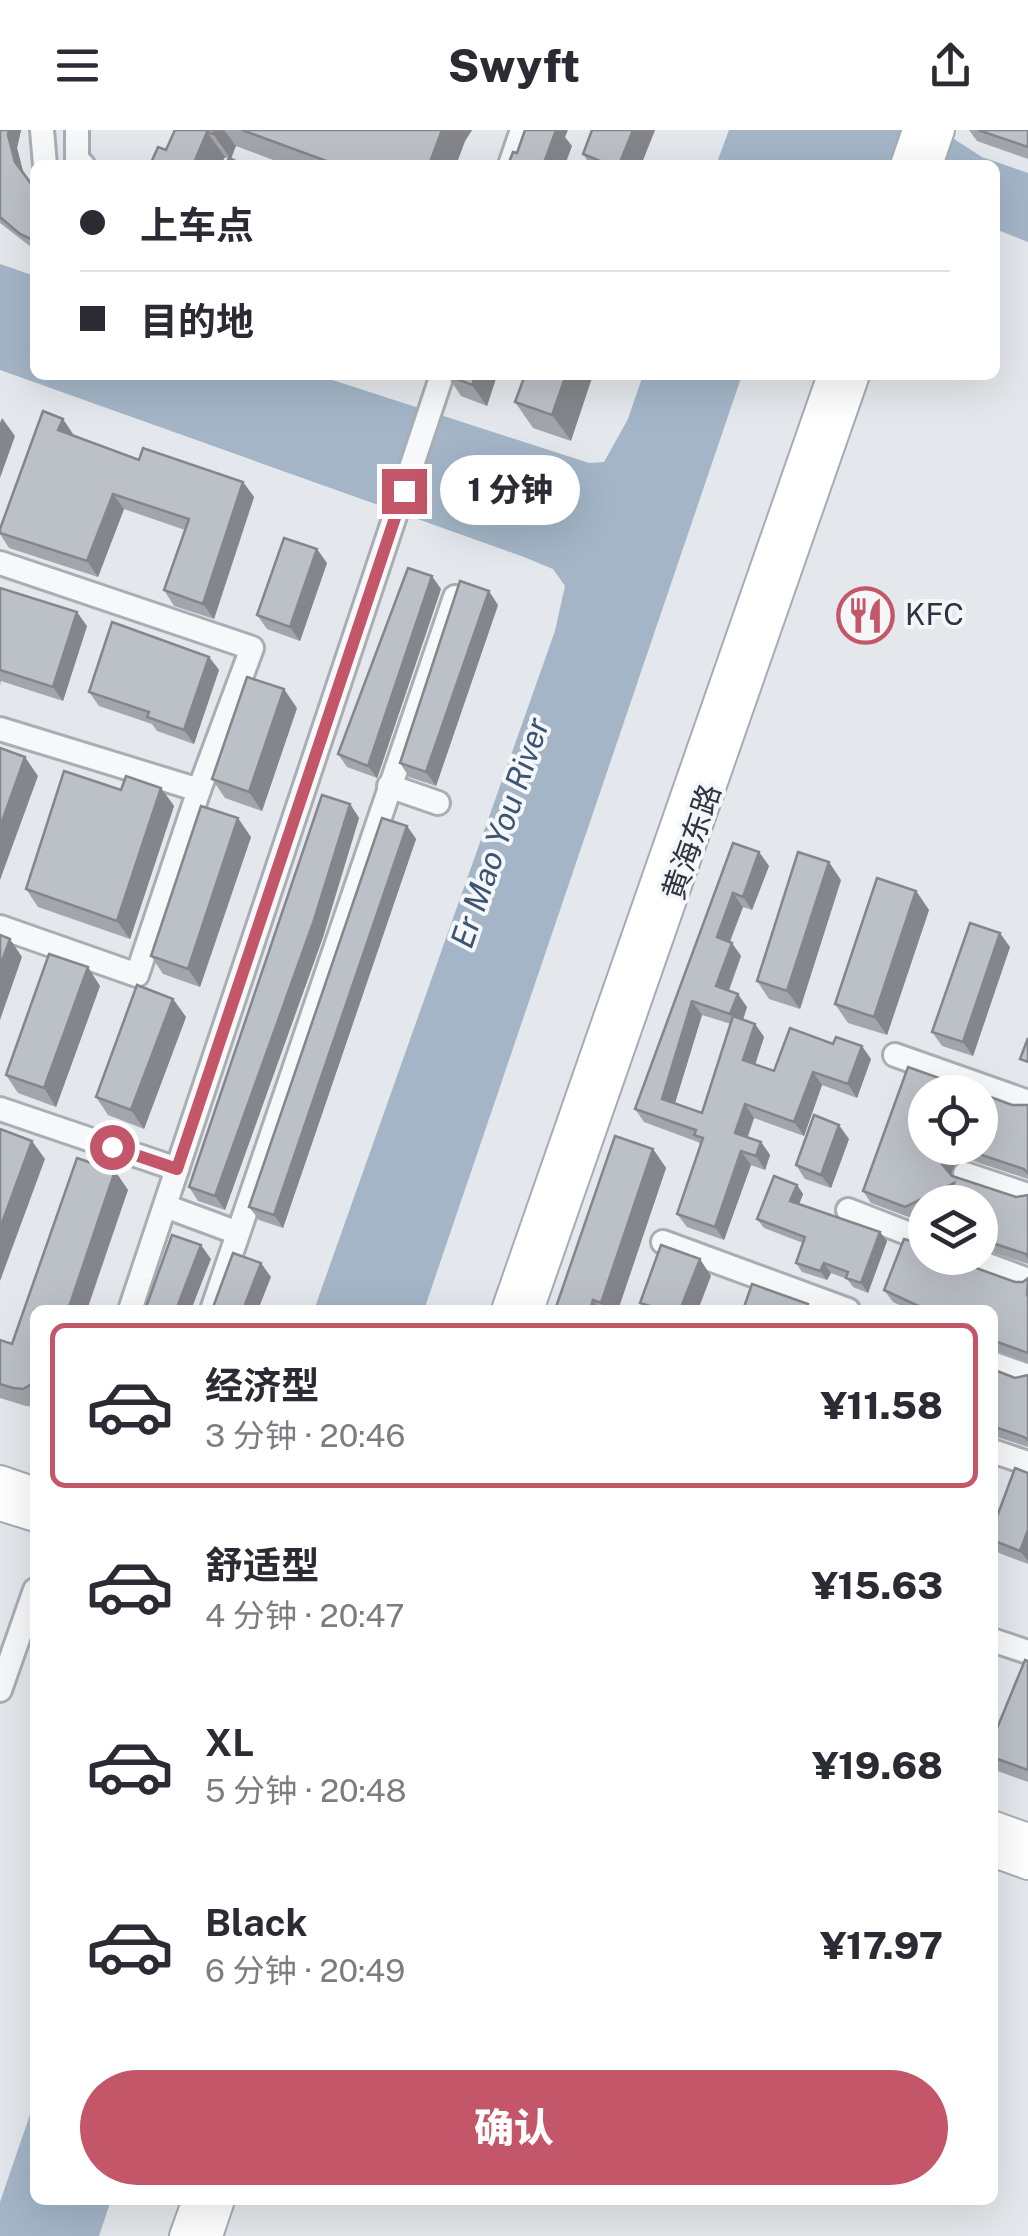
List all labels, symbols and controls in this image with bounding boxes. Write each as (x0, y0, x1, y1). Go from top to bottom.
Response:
icon: menu (50, 38, 105, 93)
icon: share (923, 38, 978, 93)
text: Swyft (448, 39, 580, 92)
text: 上车点 (140, 203, 254, 248)
text: 目的地 (140, 299, 254, 344)
callout: 1 分钟 (439, 456, 579, 526)
route end (382, 469, 427, 514)
text: 1 分钟 (468, 471, 553, 508)
restaurant icon: KFC (836, 585, 896, 645)
place label: KFC (905, 596, 964, 632)
water label: Er Mao You River (443, 712, 556, 953)
street label: 黄海东路 (655, 779, 728, 904)
map controls (908, 1075, 998, 1275)
button: locate (908, 1075, 998, 1165)
route start (90, 1125, 135, 1170)
button: layers (908, 1185, 998, 1275)
icon: car (85, 1361, 175, 1451)
text: 经济型 (205, 1363, 319, 1408)
text: ¥11.58 (821, 1383, 943, 1428)
text: 3 分钟 · 20:46 (205, 1417, 405, 1454)
icon: car (85, 1541, 175, 1631)
text: 舒适型 (205, 1543, 319, 1588)
text: ¥15.63 (812, 1563, 943, 1608)
text: 4 分钟 · 20:47 (205, 1597, 405, 1634)
text: XL (205, 1720, 254, 1765)
icon: car (85, 1721, 175, 1811)
text: ¥19.68 (812, 1743, 943, 1788)
text: 5 分钟 · 20:48 (205, 1772, 406, 1809)
text: Black (205, 1900, 308, 1945)
icon: car (85, 1901, 175, 1991)
text: ¥17.97 (820, 1923, 943, 1968)
text: 6 分钟 · 20:49 (205, 1952, 405, 1989)
button: 确认 (80, 2070, 948, 2185)

